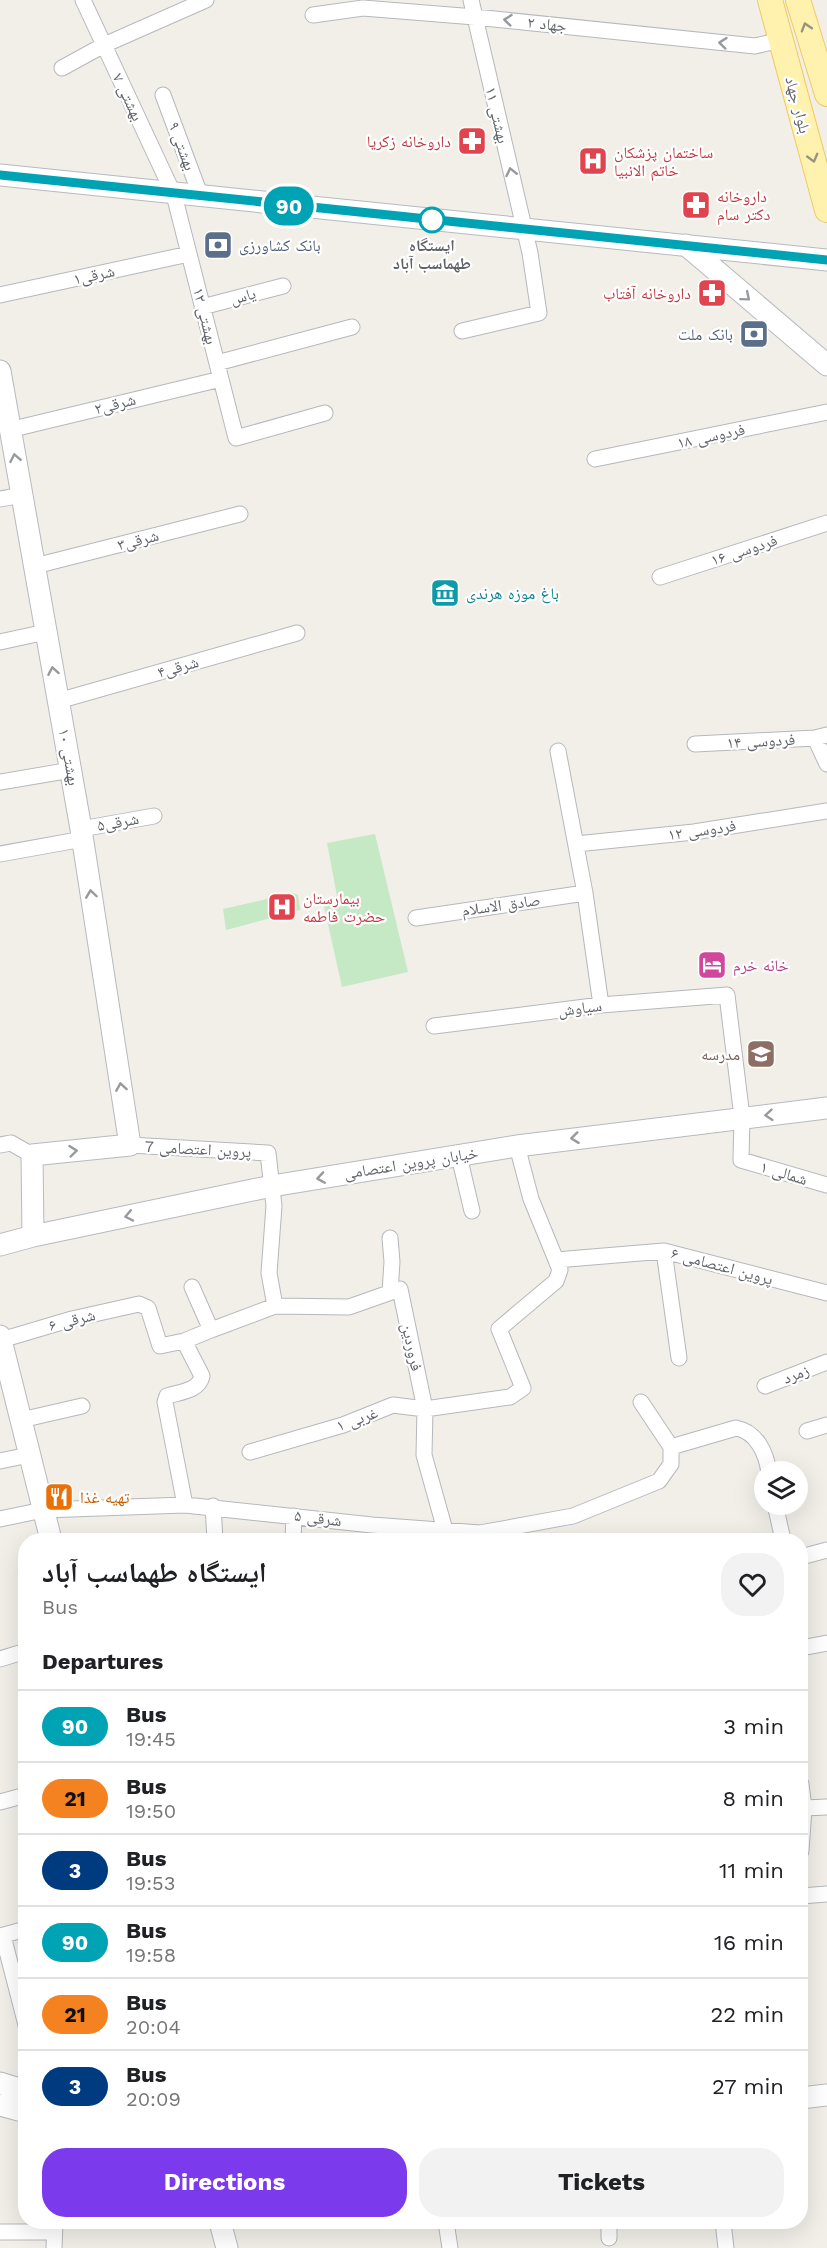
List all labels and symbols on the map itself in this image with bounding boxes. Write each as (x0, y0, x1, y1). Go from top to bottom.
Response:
street label: جهاد ۲ (526, 12, 568, 36)
one-way arrow (504, 14, 513, 27)
one-way arrow (801, 22, 814, 33)
one-way arrow (718, 37, 727, 50)
street label: بهشتی ۷ (108, 70, 147, 124)
street label: بلوار جهاد (781, 74, 815, 136)
street label: بهشتی ۱۱ (480, 85, 513, 145)
street label: بهشتی ۹ (163, 119, 200, 173)
pharmacy icon: داروخانه زکریا (456, 125, 488, 157)
place label: داروخانه زکریا (367, 132, 451, 151)
place label: ساختمان پزشکان خاتم الانبیا (614, 143, 713, 181)
hospital icon: ساختمان پزشکان خاتم الانبیا (577, 145, 609, 177)
one-way arrow (805, 153, 818, 163)
one-way arrow (505, 167, 518, 177)
line badge: 90 (262, 186, 316, 226)
place label: داروخانه دکتر سام (717, 187, 770, 225)
pharmacy icon: داروخانه دکتر سام (680, 189, 712, 221)
marker: ایستگاه طهماسب آباد (419, 207, 445, 233)
bank icon: بانک کشاورزی (202, 229, 234, 261)
place label: بانک کشاورزی (239, 236, 321, 256)
place label: ایستگاه طهماسب آباد (393, 236, 471, 273)
street label: شرقی۱ (72, 261, 117, 290)
pharmacy icon: داروخانه آفتاب (696, 277, 728, 309)
street label: یاس (228, 283, 258, 309)
place label: داروخانه آفتاب (603, 284, 691, 303)
street label: بهشتی ۱۲ (188, 286, 221, 347)
one-way arrow (739, 290, 750, 301)
bank icon: بانک ملت (738, 318, 770, 350)
place label: بانک ملت (678, 325, 733, 344)
street label: شرقی۲ (92, 390, 138, 419)
street label: فردوسی ۱۸ (675, 420, 747, 453)
one-way arrow (9, 453, 22, 463)
street label: شرقی۳ (115, 526, 161, 555)
street label: فردوسی ۱۶ (708, 530, 780, 571)
museum icon: باغ موزه هرندی (429, 577, 461, 609)
place label: باغ موزه هرندی (466, 584, 559, 604)
street label: شرقی۴ (155, 652, 201, 683)
one-way arrow (47, 666, 60, 676)
street label: بهشتی ۱۰ (54, 727, 83, 787)
street label: فردوسی ۱۴ (726, 730, 796, 753)
street label: شرقی۵ (96, 809, 140, 836)
street label: فردوسی ۱۲ (667, 816, 737, 845)
place label: بیمارستان حضرت فاطمه (303, 889, 385, 926)
one-way arrow (85, 890, 97, 899)
street label: صادق الاسلام (460, 890, 542, 921)
hospital icon: بیمارستان حضرت فاطمه (266, 891, 298, 923)
hotel icon: خانه خرم (696, 949, 728, 981)
place label: خانه خرم (733, 956, 789, 976)
street label: سیاوش (557, 996, 603, 1021)
school or university icon: مدرسه (745, 1038, 777, 1070)
place label: مدرسه (701, 1045, 740, 1064)
one-way arrow (115, 1082, 128, 1092)
one-way arrow (764, 1108, 773, 1121)
one-way arrow (571, 1132, 580, 1144)
street label: پروین اعتصامی 7 (144, 1137, 252, 1162)
street label: خیابان پروین اعتصامی (343, 1143, 480, 1184)
one-way arrow (68, 1145, 77, 1158)
street label: شمالی ۱ (758, 1157, 810, 1190)
one-way arrow (316, 1172, 325, 1184)
one-way arrow (124, 1209, 134, 1222)
street label: پروین اعتصامی ۶ (669, 1243, 775, 1290)
street label: شرقی ۶ (47, 1305, 98, 1336)
street label: فروردین (397, 1321, 426, 1373)
street label: زمرد (780, 1360, 812, 1388)
street label: غربی ۱ (334, 1403, 381, 1436)
restaurant icon: تهیه غذا (43, 1481, 75, 1513)
place label: تهیه غذا (80, 1488, 130, 1507)
street label: شرقی ۵ (293, 1506, 343, 1531)

